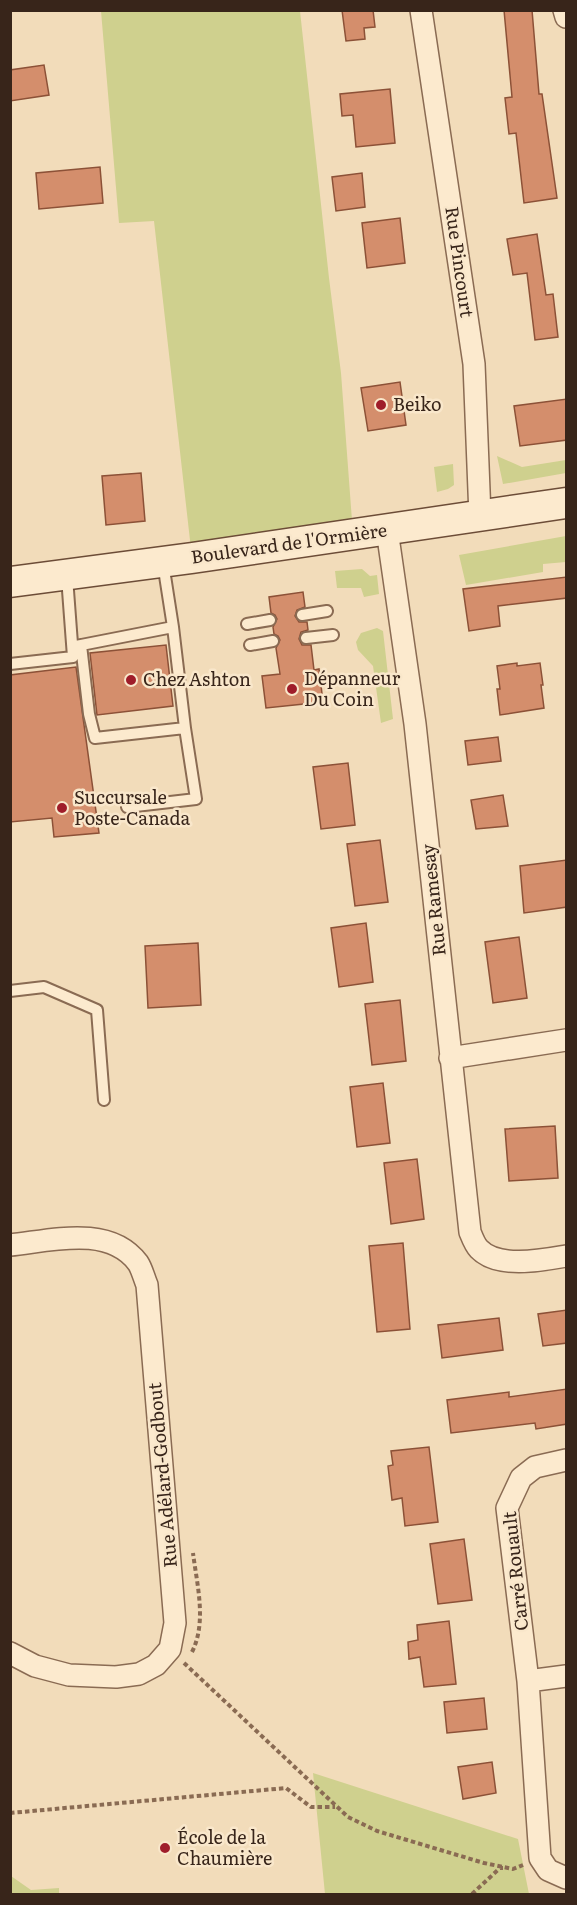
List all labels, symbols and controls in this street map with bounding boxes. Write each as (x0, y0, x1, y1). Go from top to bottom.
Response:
street label: Rue Pincourt (439, 205, 482, 320)
place label: Beiko (393, 390, 442, 417)
marker: Beiko (374, 398, 388, 412)
street label: Boulevard de l'Ormière (189, 515, 389, 570)
place label: Dépanneur Du Coin (304, 664, 401, 712)
place label: Chez Ashton (143, 665, 251, 692)
marker: Chez Ashton (124, 673, 138, 687)
marker: Dépanneur Du Coin (285, 682, 299, 696)
place label: Succursale Poste-Canada (74, 783, 190, 831)
marker: Succursale Poste-Canada (55, 801, 69, 815)
street label: Rue Ramesay (413, 842, 452, 958)
street label: Rue Adélard-Godbout (140, 1381, 183, 1569)
street label: Carré Rouault (495, 1509, 534, 1632)
place label: École de la Chaumière (177, 1823, 272, 1871)
marker: École de la Chaumière (158, 1841, 172, 1855)

